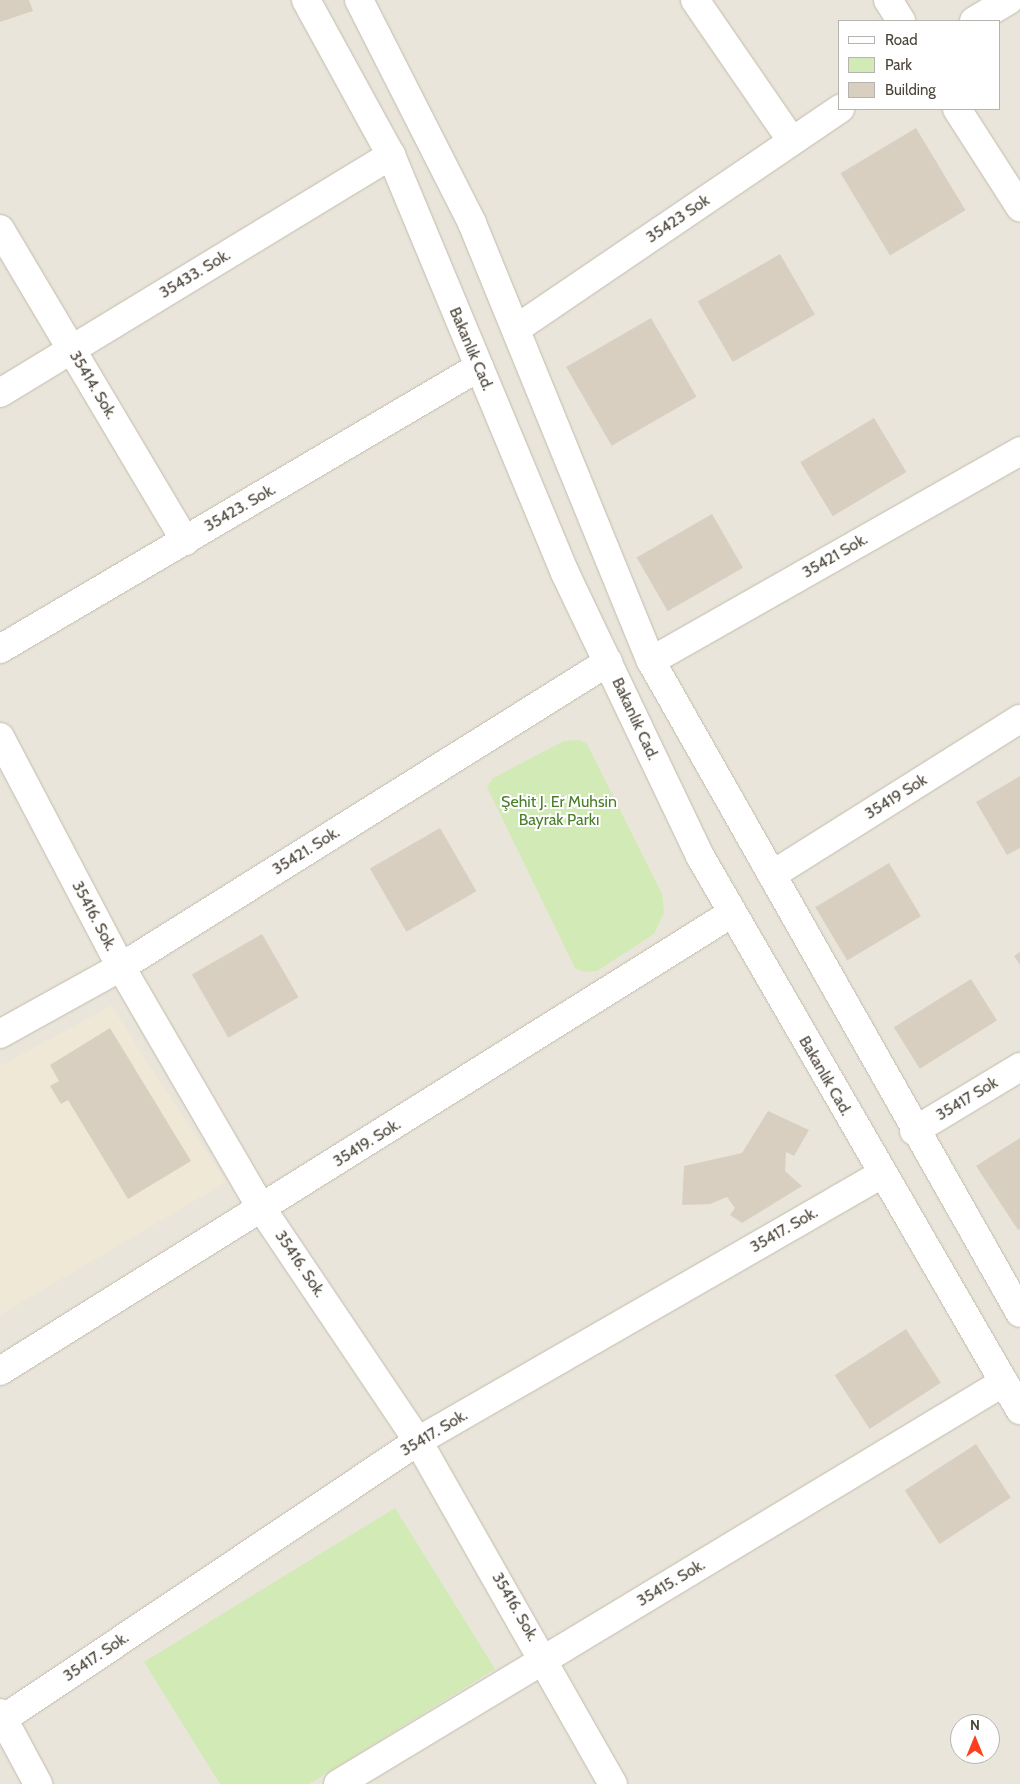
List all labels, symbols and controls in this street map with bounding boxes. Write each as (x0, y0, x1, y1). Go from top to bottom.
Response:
legend (838, 20, 1000, 110)
text: Road (885, 31, 918, 49)
text: Park (885, 56, 912, 74)
text: Building (885, 81, 936, 99)
street label: 35423 Sok (643, 191, 713, 247)
street label: 35433. Sok. (156, 245, 234, 303)
street label: Bakanlık Cad. (445, 304, 497, 394)
street label: 35414. Sok. (65, 347, 121, 423)
street label: 35423. Sok. (201, 480, 279, 536)
street label: 35421 Sok. (799, 530, 871, 582)
street label: Bakanlık Cad. (608, 675, 662, 763)
street label: 35419 Sok (861, 770, 931, 824)
park label: Şehit J. Er Muhsin Bayrak Parkı (501, 792, 617, 830)
street label: 35421. Sok. (269, 823, 343, 879)
street label: 35416. Sok. (68, 878, 120, 954)
street label: Bakanlık Cad. (795, 1033, 855, 1119)
street label: 35417 Sok (933, 1073, 1001, 1125)
street label: 35419. Sok. (330, 1115, 404, 1171)
street label: 35417. Sok. (747, 1203, 821, 1257)
street label: 35416. Sok. (271, 1227, 329, 1301)
street label: 35417. Sok. (397, 1406, 471, 1460)
street label: 35415. Sok. (633, 1555, 709, 1611)
street label: 35416. Sok. (488, 1569, 542, 1645)
street label: 35417. Sok. (60, 1628, 132, 1686)
north arrow (950, 1714, 1000, 1764)
text: N (970, 1716, 980, 1734)

